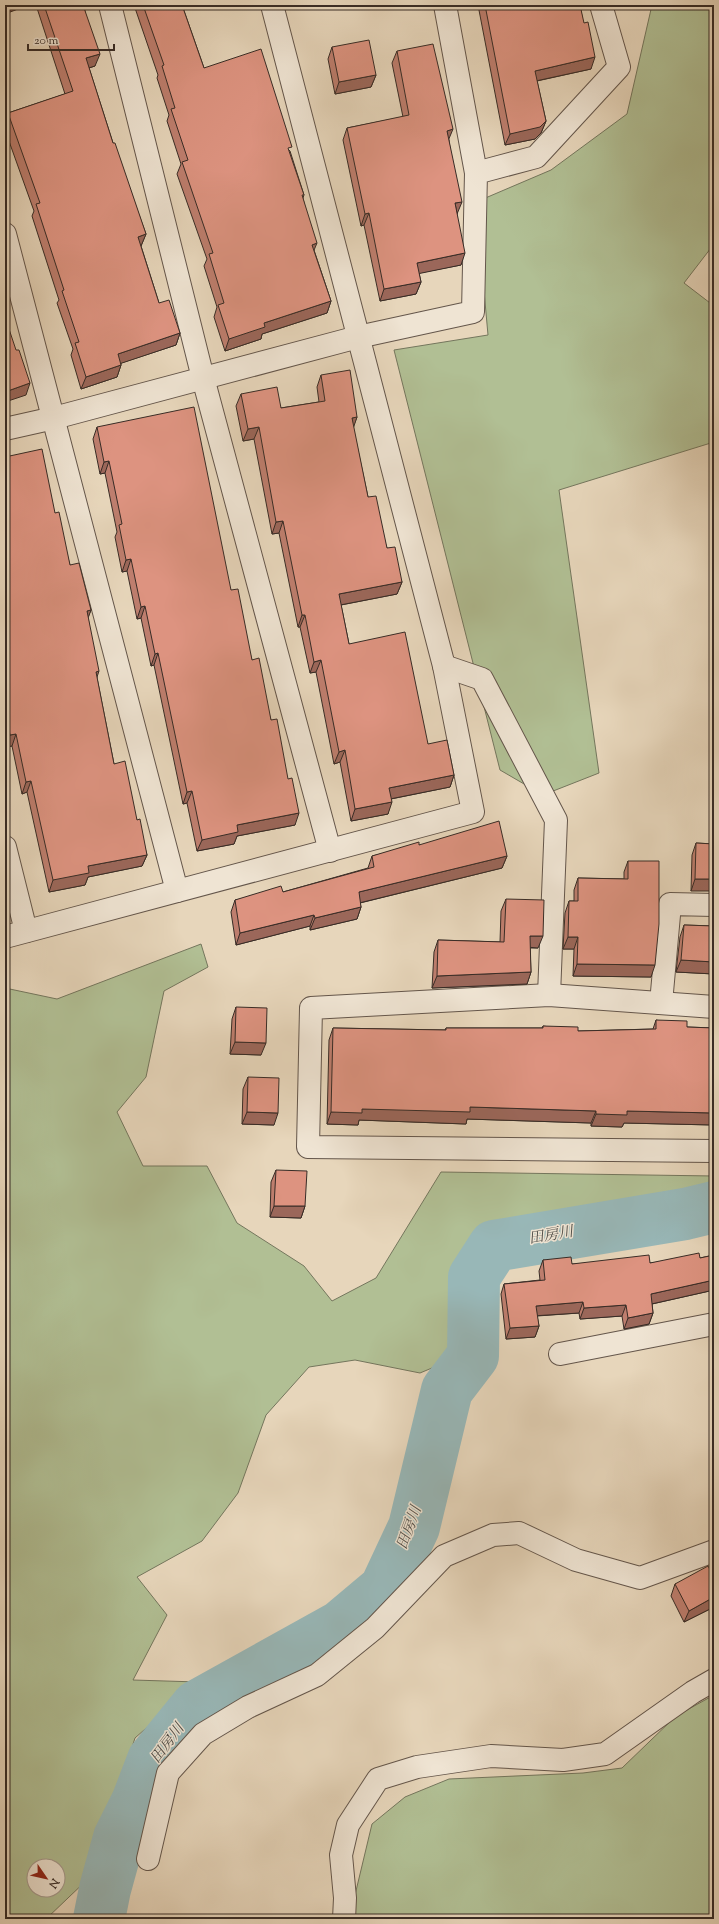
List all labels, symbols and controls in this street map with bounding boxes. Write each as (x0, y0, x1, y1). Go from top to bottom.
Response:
scale bar (28, 26, 114, 52)
text: 20 m (34, 32, 59, 50)
water label: 田房川 (527, 1221, 577, 1250)
water label: 田房川 (392, 1501, 428, 1553)
water label: 田房川 (146, 1718, 191, 1768)
north arrow (26, 1858, 66, 1898)
text: N (44, 1874, 63, 1891)

